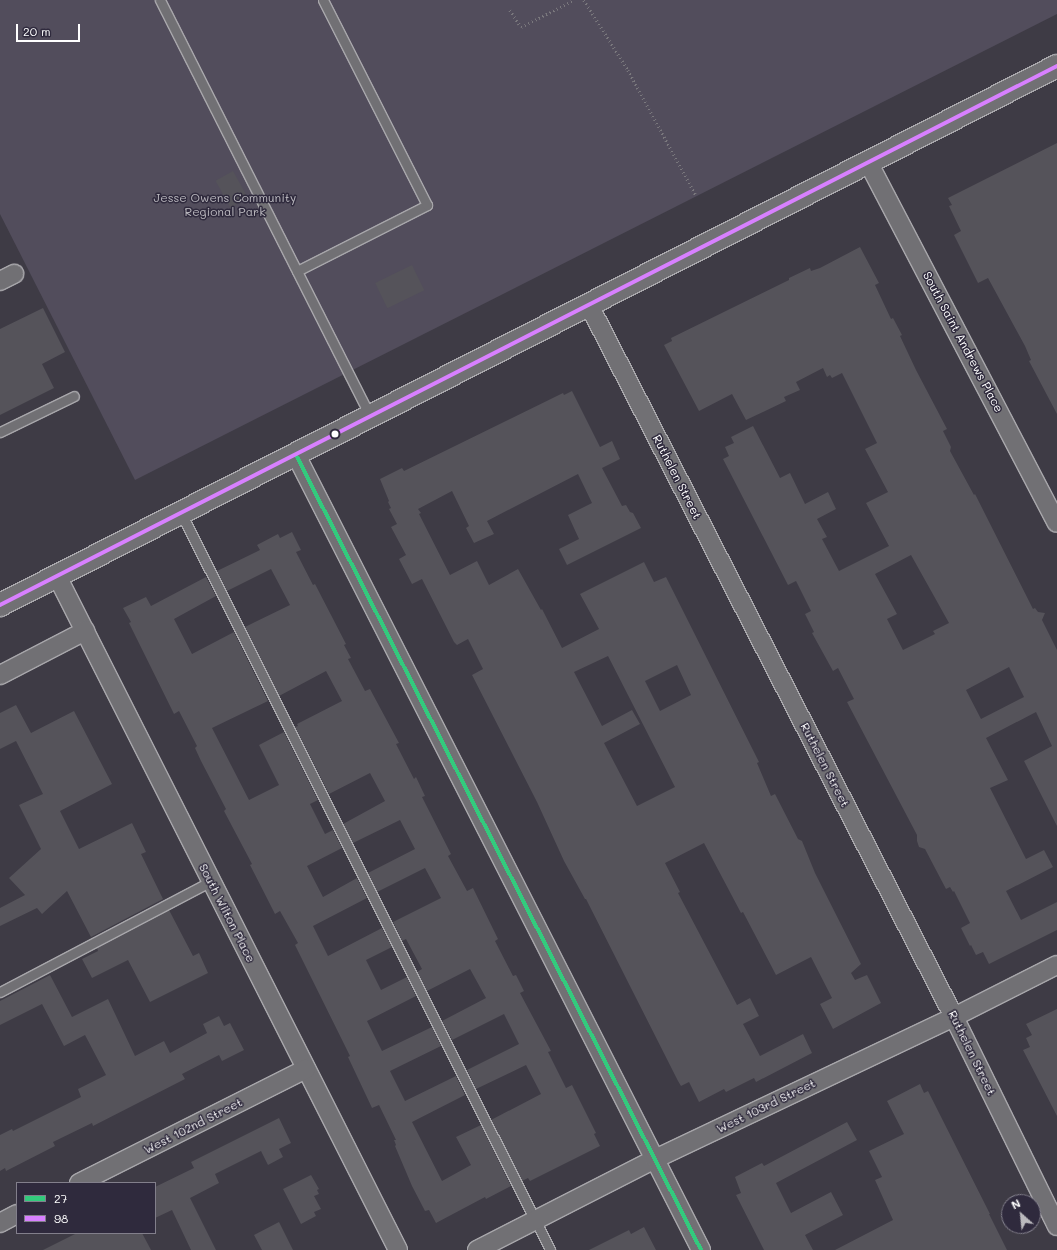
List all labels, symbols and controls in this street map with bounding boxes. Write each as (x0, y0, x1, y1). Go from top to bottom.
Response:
scale bar (18, 16, 82, 42)
text: 20 m (23, 23, 51, 39)
park label: Jesse Owens Community Regional Park (154, 191, 296, 219)
street label: South Saint Andrews Place (920, 269, 1006, 415)
unlabelled marker (330, 429, 340, 439)
street label: Ruthelen Street (650, 432, 704, 522)
street label: Ruthelen Street (798, 720, 852, 810)
street label: South Wilton Place (196, 861, 258, 965)
street label: Ruthelen Street (945, 1008, 999, 1098)
street label: West 103rd Street (714, 1076, 818, 1136)
street label: West 102nd Street (141, 1095, 245, 1157)
legend (16, 1182, 156, 1234)
text: 27 (54, 1190, 67, 1206)
north arrow (1001, 1194, 1041, 1234)
text: N (1009, 1195, 1023, 1212)
text: 98 (54, 1210, 68, 1226)

